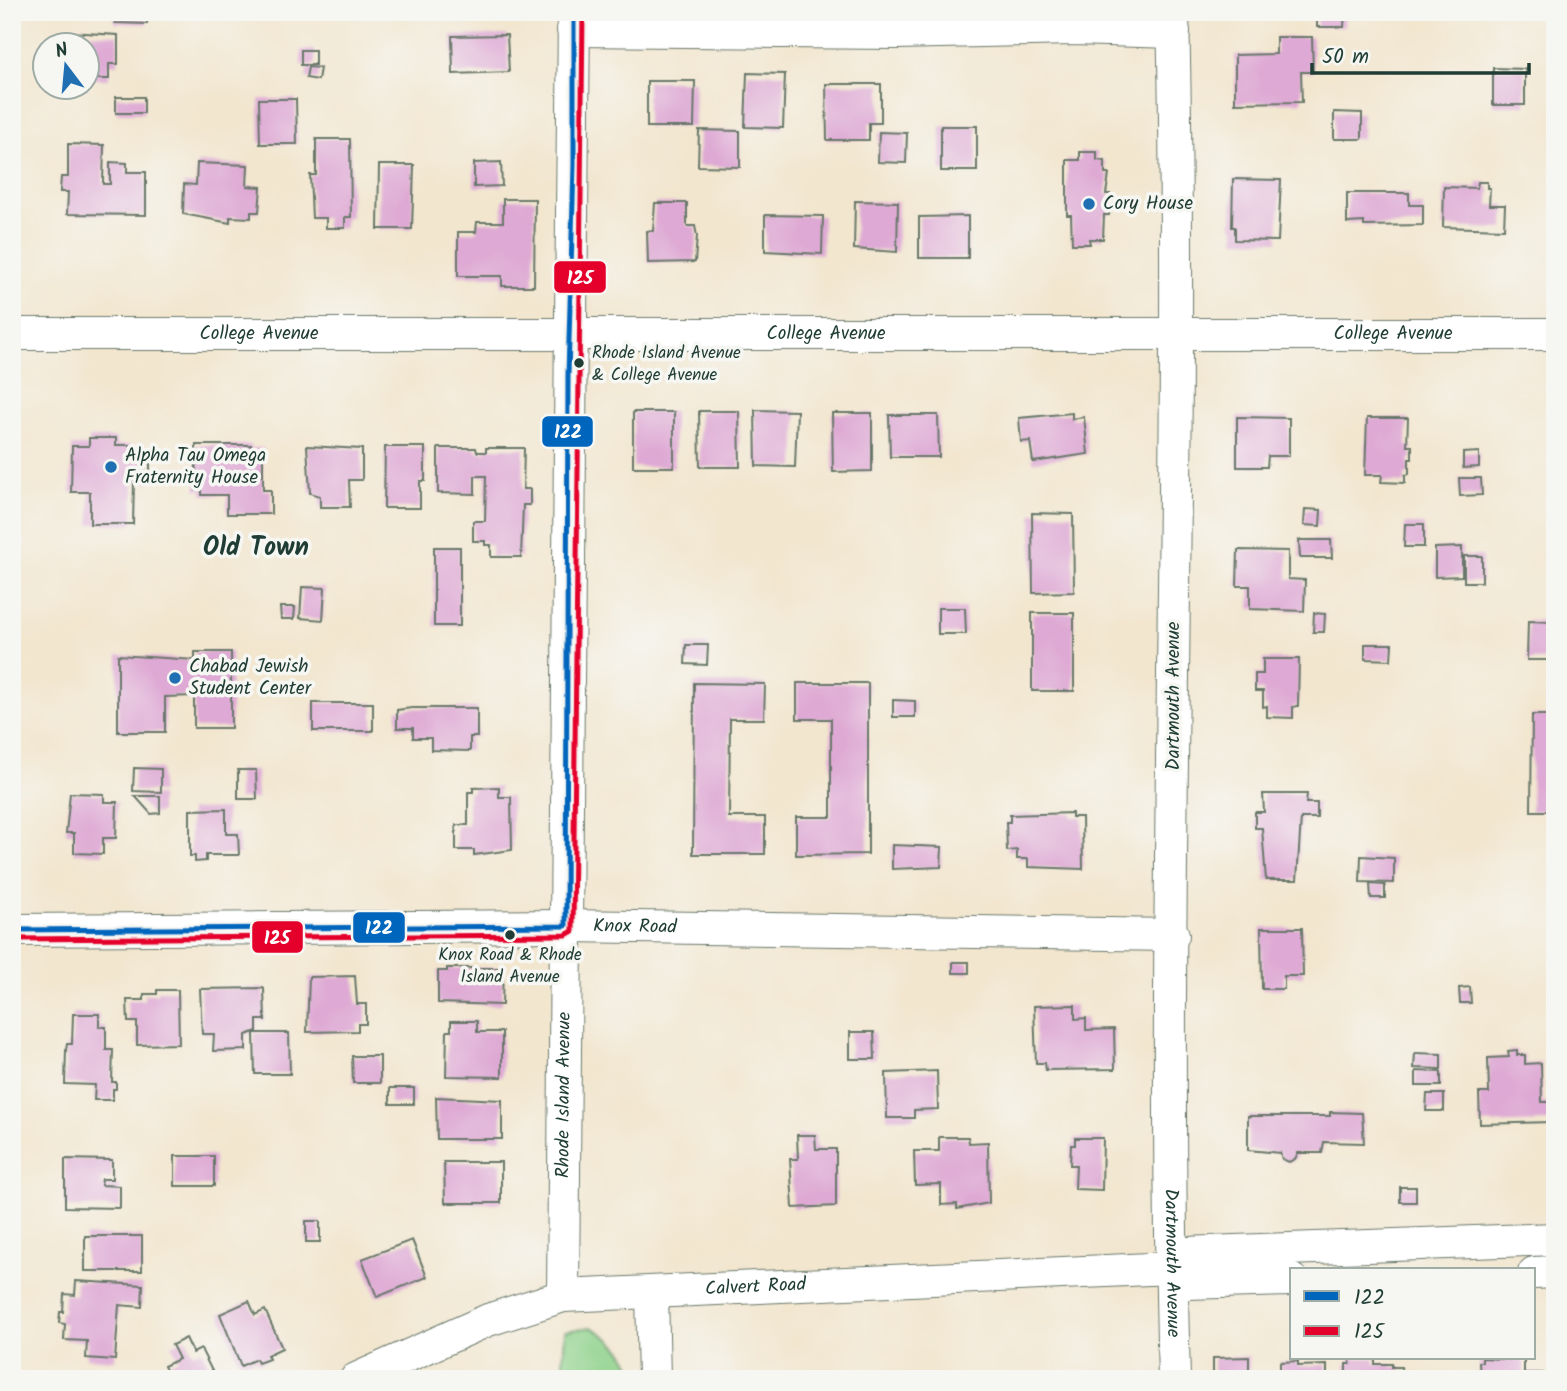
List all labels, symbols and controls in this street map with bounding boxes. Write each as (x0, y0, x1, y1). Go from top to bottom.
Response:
north arrow (32, 32, 102, 102)
scale bar (1312, 32, 1528, 76)
text: N (52, 36, 72, 68)
text: 50 m (1322, 41, 1369, 74)
place label: Cory House (1103, 189, 1193, 219)
marker: Cory House (1081, 196, 1097, 212)
line badge: 125 (553, 260, 607, 294)
text: 125 (567, 264, 595, 294)
street label: College Avenue (199, 319, 319, 349)
street label: College Avenue (766, 319, 886, 349)
street label: College Avenue (1333, 319, 1453, 349)
place label: Rhode Island Avenue & College Avenue (592, 340, 741, 389)
marker: Rhode Island Avenue & College Avenue (572, 356, 586, 370)
line badge: 122 (541, 415, 594, 448)
text: 122 (554, 418, 582, 448)
place label: Alpha Tau Omega Fraternity House (125, 441, 266, 493)
marker: Alpha Tau Omega Fraternity House (103, 459, 119, 475)
district label: Old Town (203, 527, 309, 569)
street label: Dartmouth Avenue (1159, 621, 1189, 770)
place label: Chabad Jewish Student Center (189, 652, 313, 704)
marker: Chabad Jewish Student Center (167, 670, 183, 686)
line badge: 122 (352, 911, 406, 944)
street label: Knox Road (593, 911, 678, 943)
text: 122 (365, 914, 393, 944)
line badge: 125 (251, 920, 304, 954)
text: 125 (264, 924, 292, 954)
marker: Knox Road & Rhode Island Avenue (503, 928, 517, 942)
place label: Knox Road & Rhode Island Avenue (438, 942, 582, 991)
street label: Rhode Island Avenue (549, 1011, 580, 1178)
street label: Dartmouth Avenue (1155, 1188, 1188, 1338)
legend (1290, 1268, 1536, 1360)
street label: Calvert Road (704, 1270, 807, 1304)
text: 122 (1354, 1282, 1385, 1315)
text: 125 (1354, 1316, 1386, 1349)

